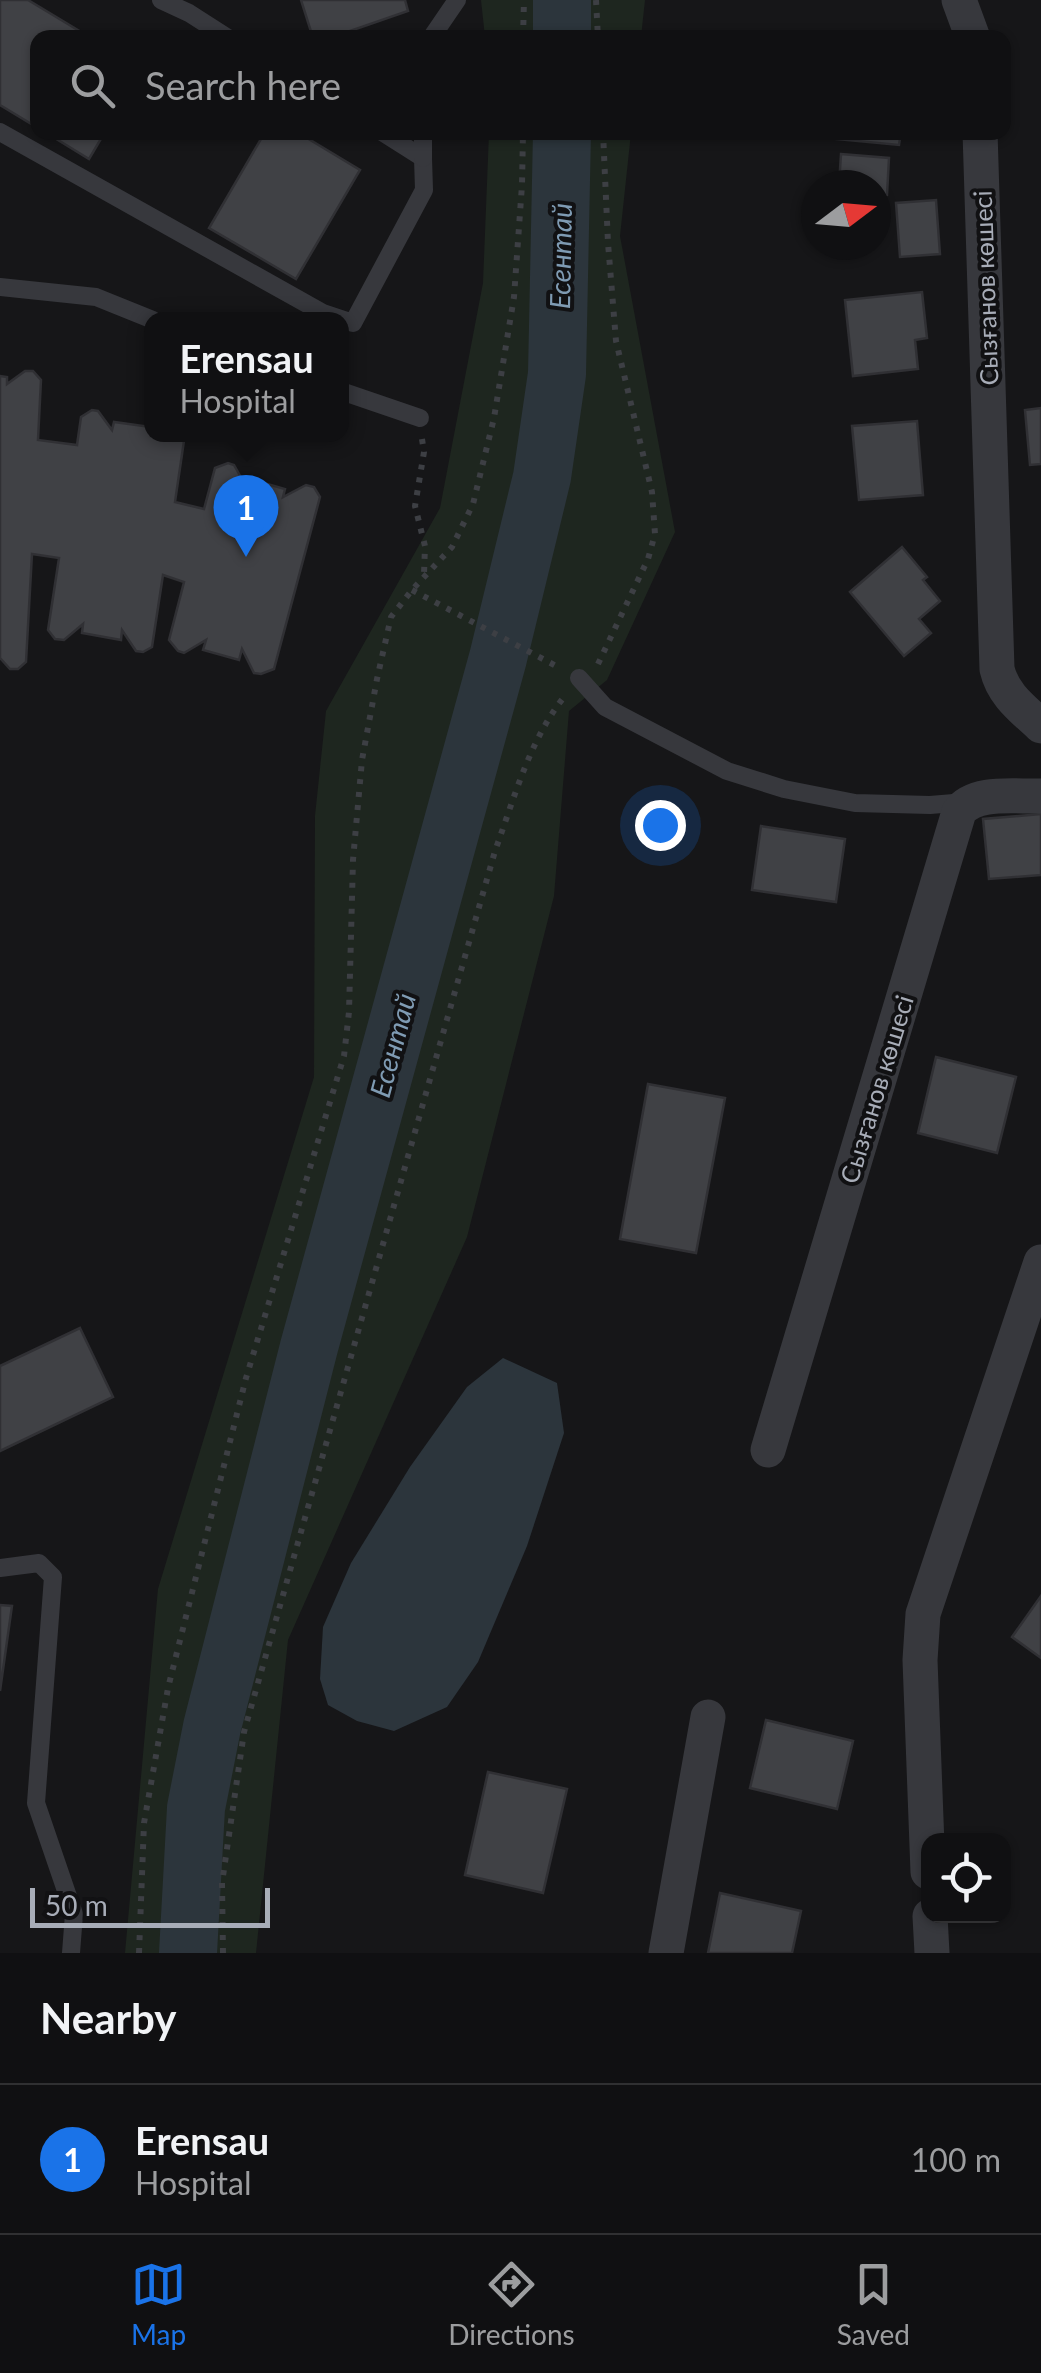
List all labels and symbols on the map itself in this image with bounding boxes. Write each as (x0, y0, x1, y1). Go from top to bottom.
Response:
north arrow (801, 170, 891, 260)
street label: Сызғанов көшесі (967, 190, 1003, 386)
water label: Есентай (542, 203, 578, 309)
pin: 1 (214, 474, 278, 557)
your location (635, 800, 686, 851)
water label: Есентай (362, 989, 422, 1101)
street label: Сызғанов көшесі (833, 991, 919, 1187)
scale bar (30, 1883, 270, 1928)

